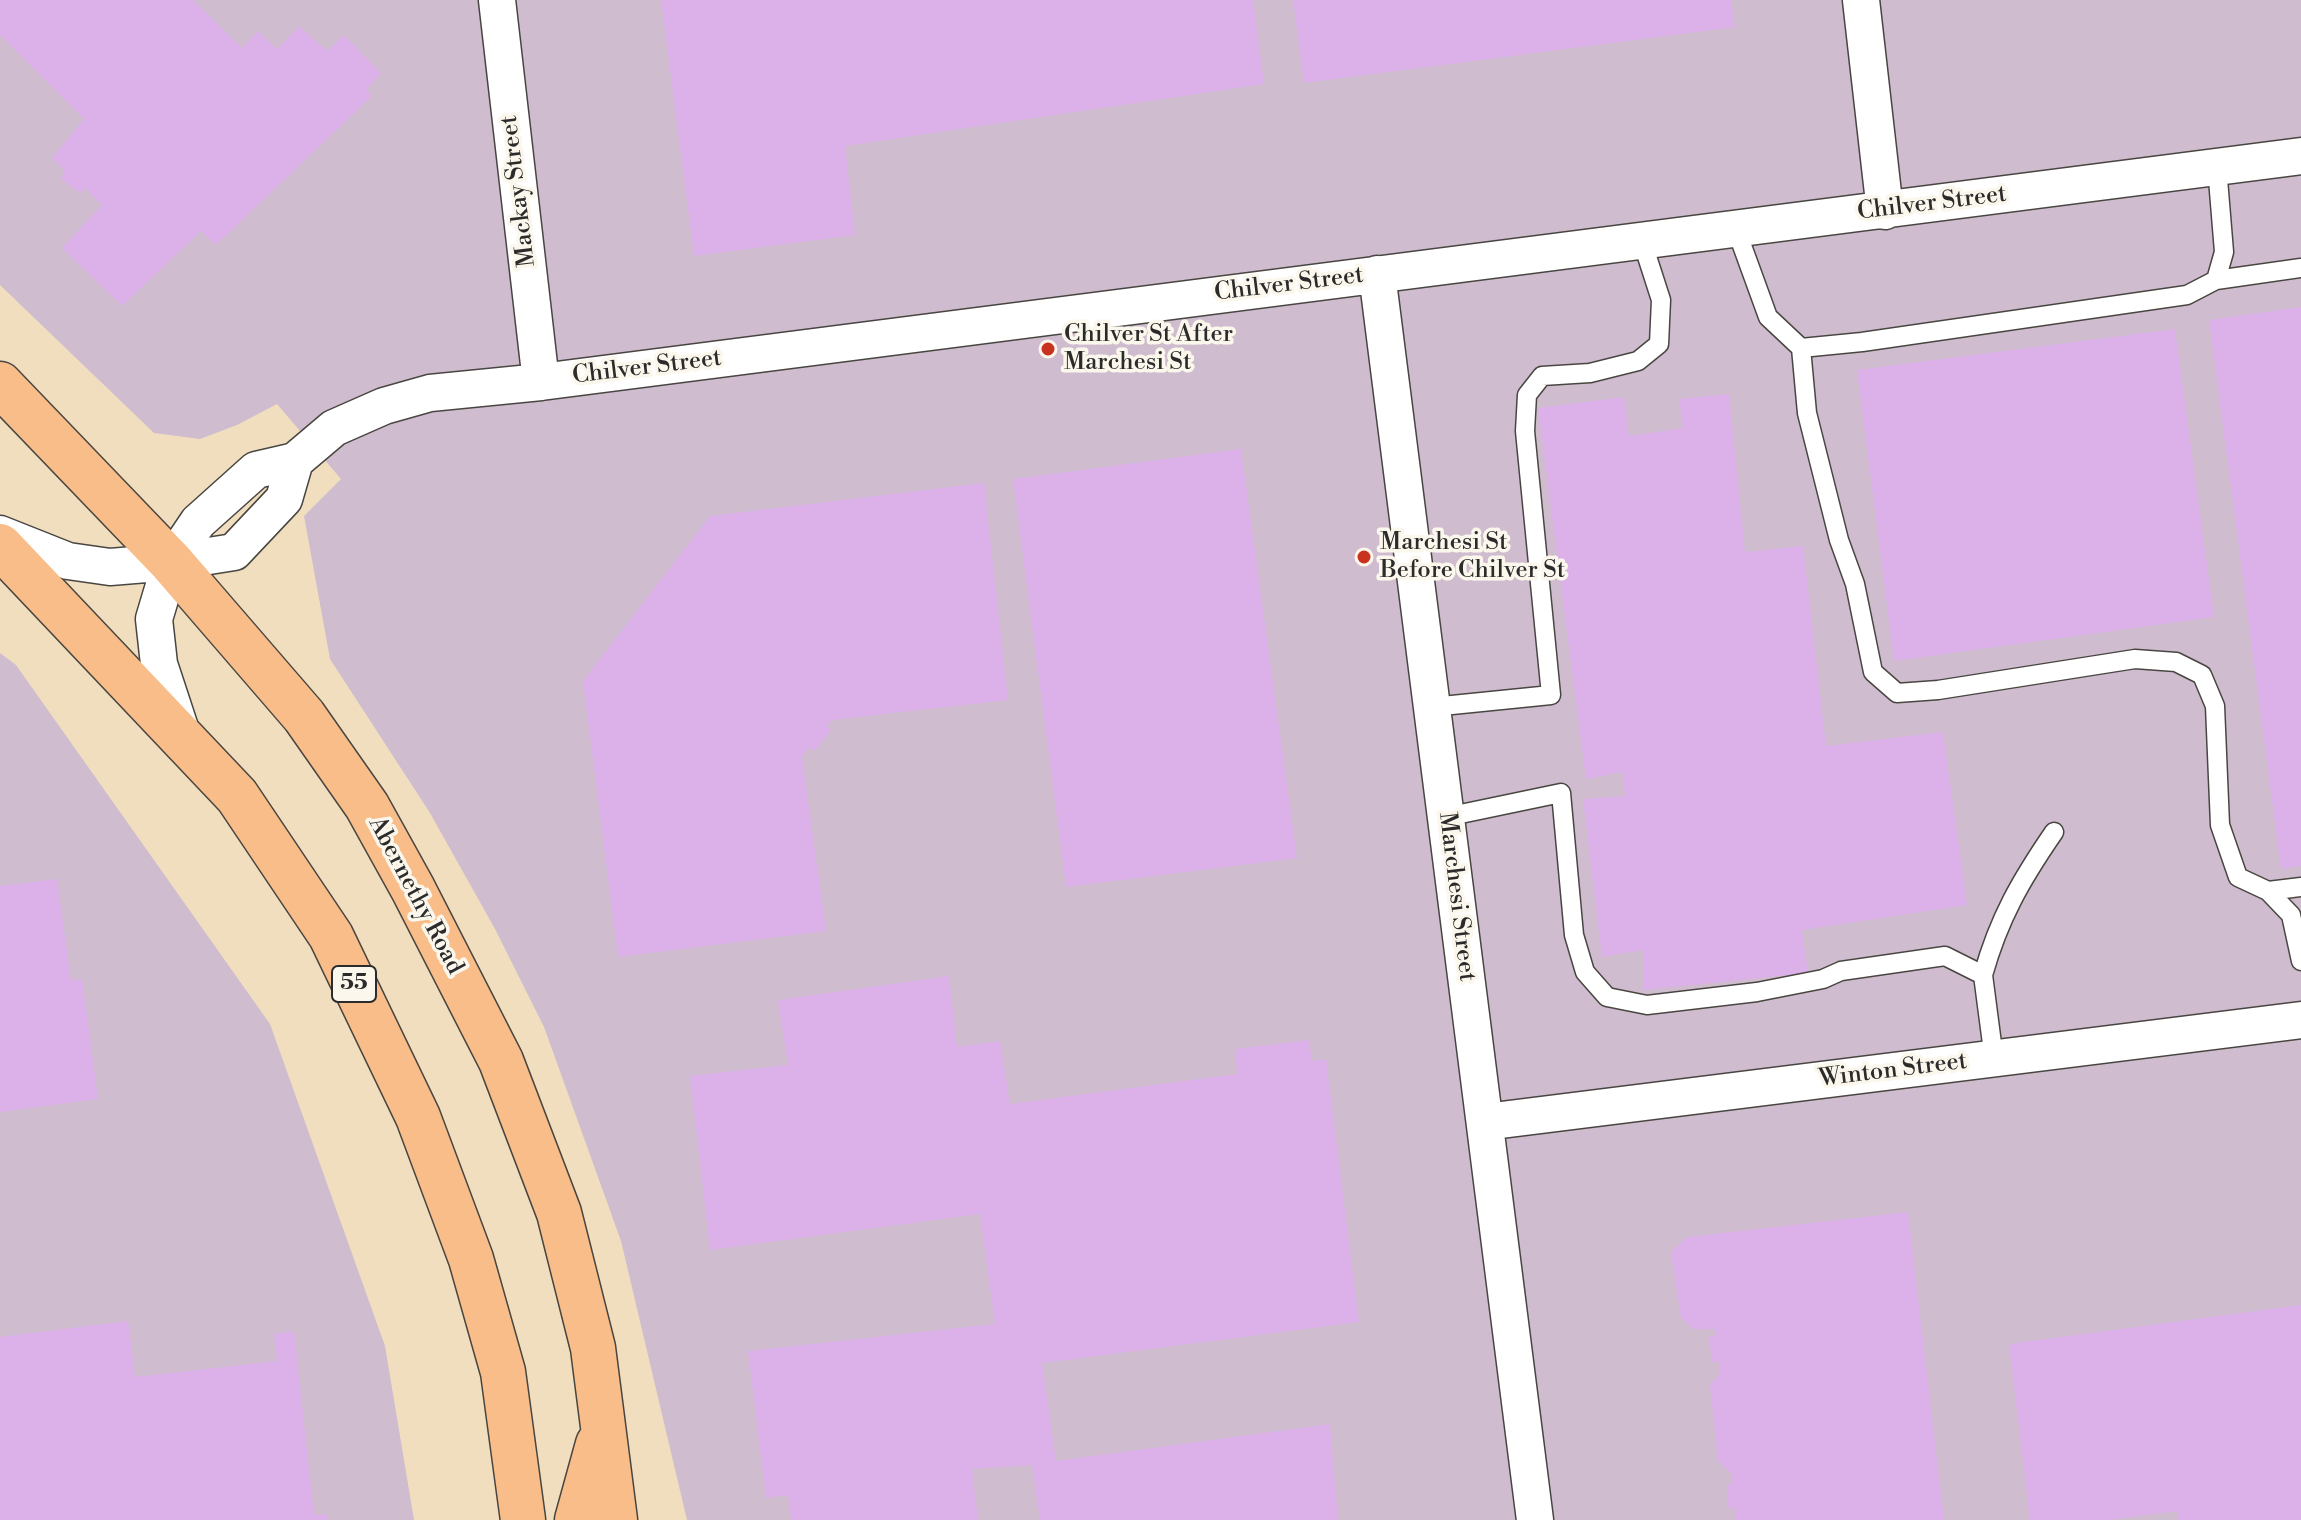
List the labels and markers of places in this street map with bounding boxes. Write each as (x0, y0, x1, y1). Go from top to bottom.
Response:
place label: Chilver St After Marchesi St (1064, 321, 1233, 377)
marker: Chilver St After Marchesi St (1039, 340, 1057, 358)
place label: Marchesi St Before Chilver St (1380, 529, 1565, 585)
marker: Marchesi St Before Chilver St (1355, 548, 1373, 566)

